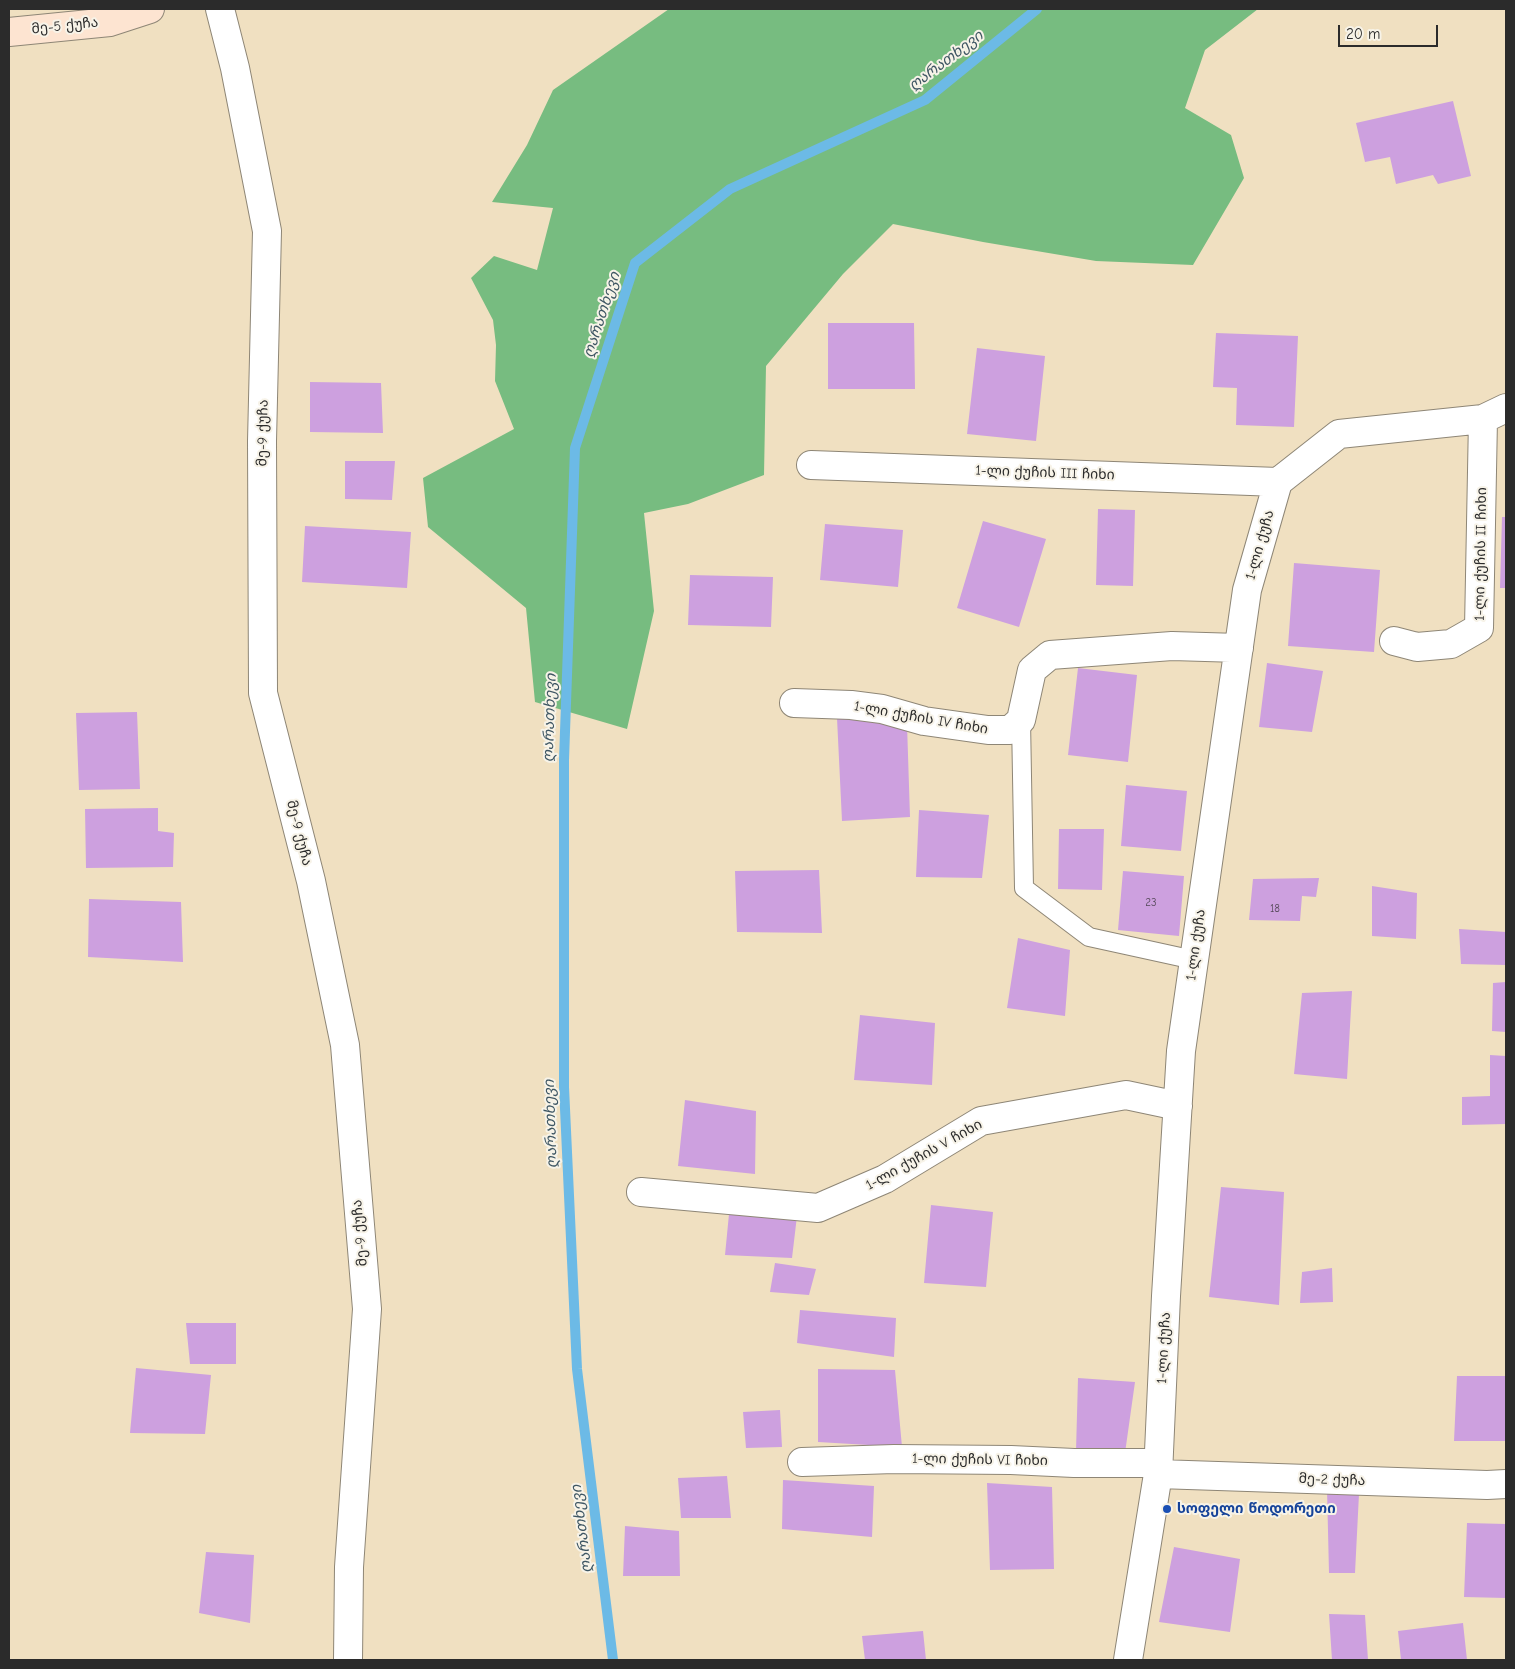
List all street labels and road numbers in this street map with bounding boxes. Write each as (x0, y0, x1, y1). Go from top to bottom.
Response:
street label: მე-5 ქუჩა (31, 14, 99, 38)
street label: მე-9 ქუჩა (254, 399, 272, 467)
street label: 1-ლი ქუჩის III ჩიხი (975, 462, 1115, 484)
street label: 1-ლი ქუჩის II ჩიხი (1471, 487, 1491, 621)
street label: 1-ლი ქუჩა (1242, 508, 1278, 582)
street label: 1-ლი ქუჩის IV ჩიხი (853, 698, 989, 738)
street label: მე-9 ქუჩა (283, 799, 315, 867)
street label: 1-ლი ქუჩა (1183, 908, 1209, 982)
street label: 1-ლი ქუჩის V ჩიხი (863, 1116, 985, 1194)
street label: მე-9 ქუჩა (349, 1199, 371, 1267)
street label: 1-ლი ქუჩა (1154, 1312, 1174, 1384)
street label: 1-ლი ქუჩის VI ჩიხი (912, 1450, 1048, 1470)
street label: მე-2 ქუჩა (1298, 1470, 1366, 1490)

